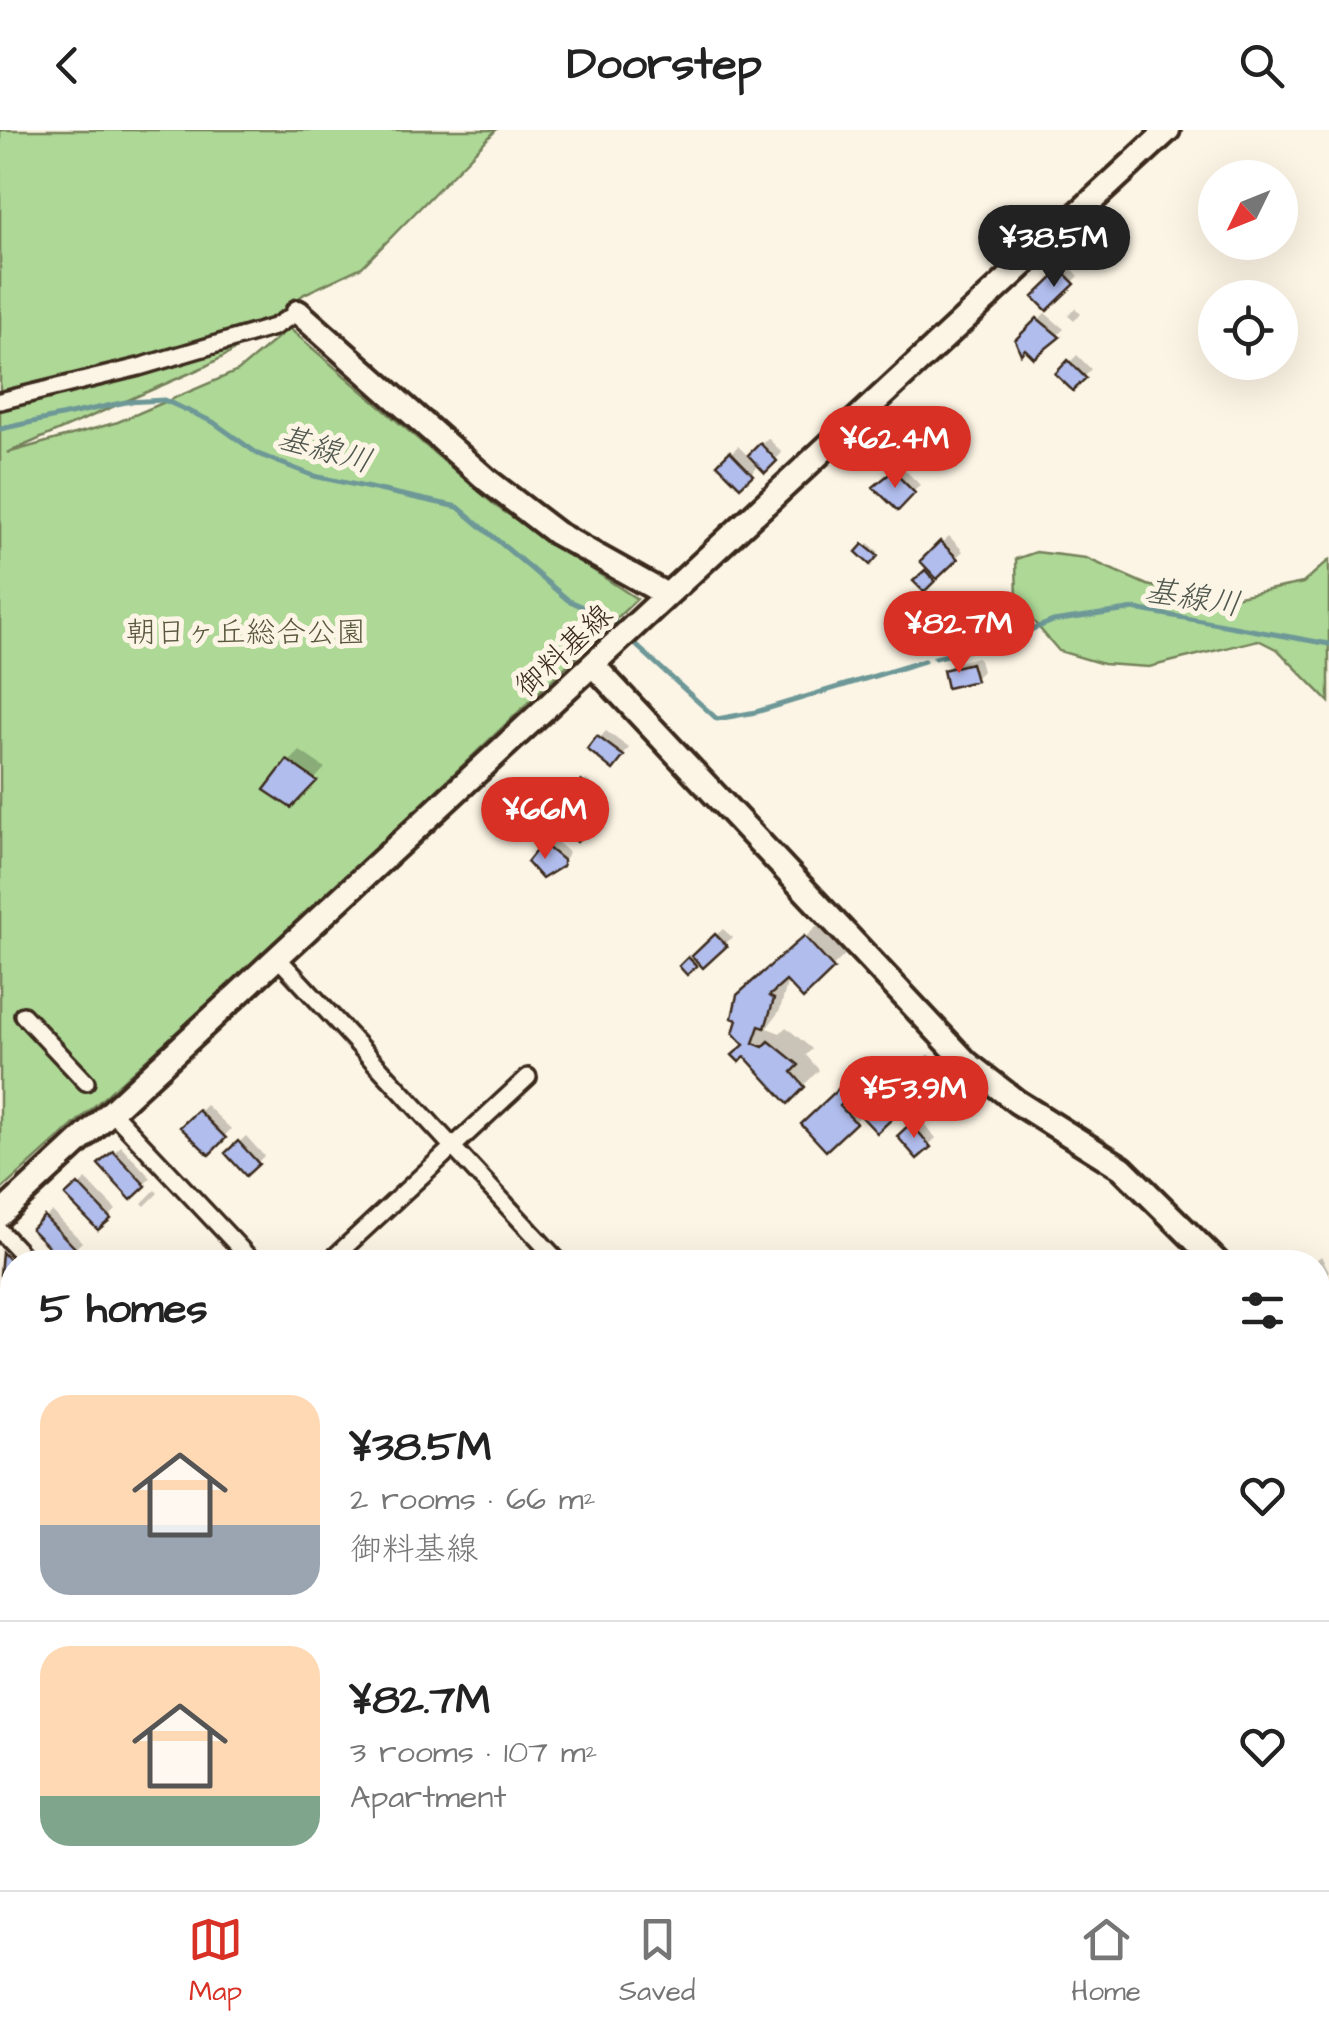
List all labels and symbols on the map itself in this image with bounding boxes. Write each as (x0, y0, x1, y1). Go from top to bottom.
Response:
north arrow (1198, 160, 1298, 260)
pin: ¥38.5M (973, 205, 1135, 290)
pin: ¥62.4M (814, 406, 976, 491)
water label: 基線川 (273, 415, 377, 485)
water label: 基線川 (1142, 568, 1244, 628)
pin: ¥82.7M (878, 591, 1040, 676)
street label: 御料基線 (506, 595, 622, 707)
park label: 朝日ヶ丘総合公園 (126, 612, 366, 654)
pin: ¥66M (486, 777, 604, 862)
pin: ¥53.9M (833, 1056, 995, 1141)

